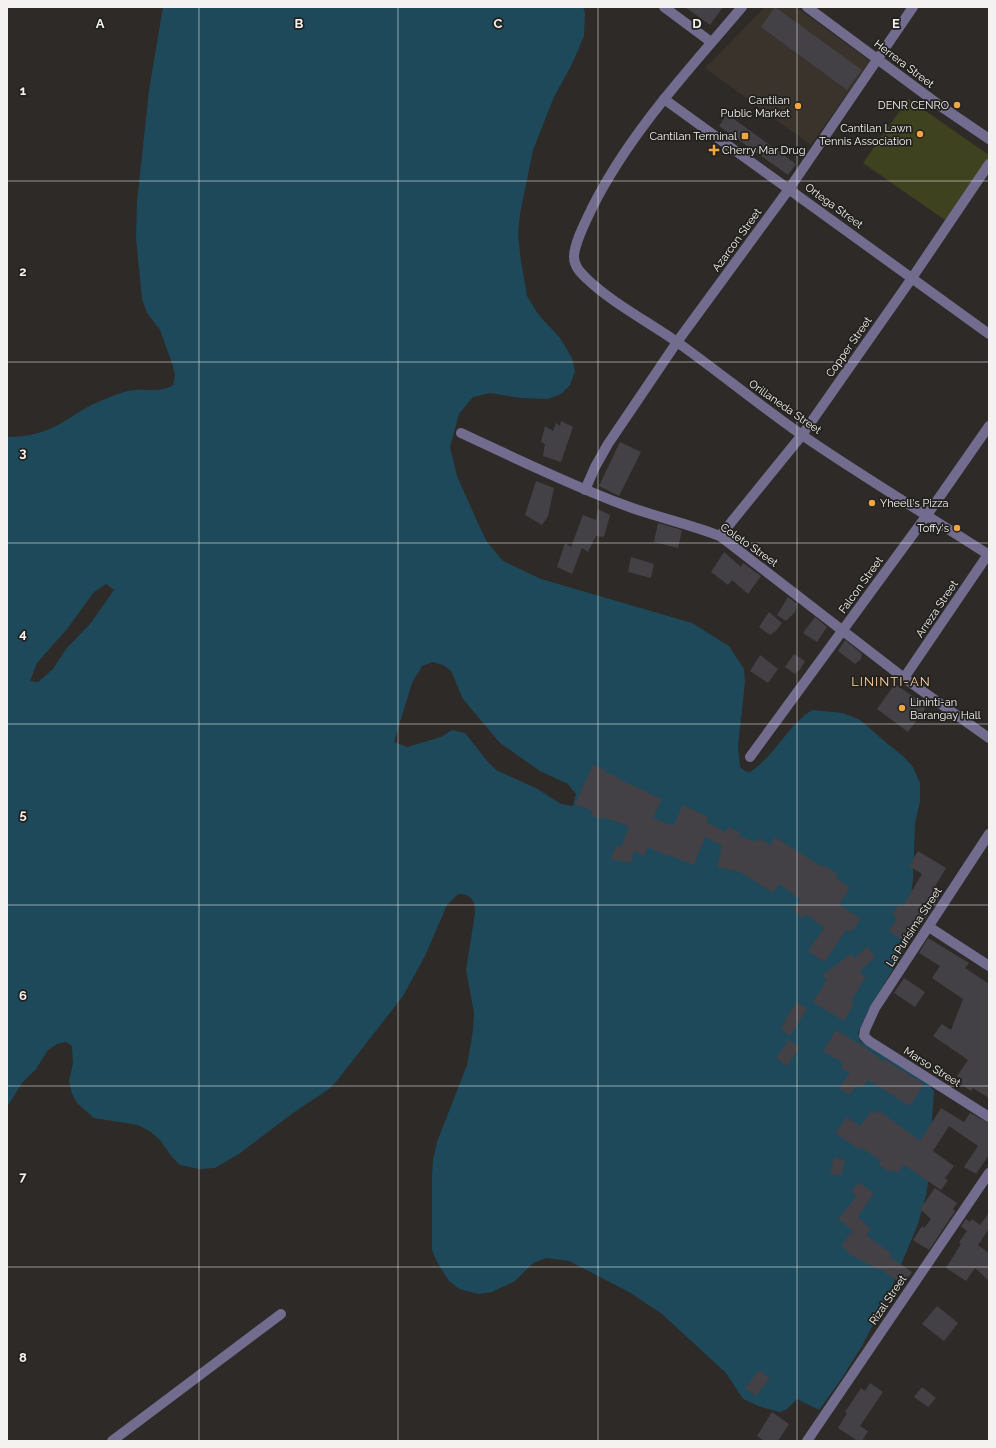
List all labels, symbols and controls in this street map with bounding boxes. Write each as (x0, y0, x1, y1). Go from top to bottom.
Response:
text: A (96, 16, 105, 31)
text: B (295, 16, 304, 31)
text: C (494, 16, 503, 31)
text: D (692, 16, 702, 31)
text: E (892, 16, 900, 31)
street label: Herrera Street (871, 37, 937, 91)
text: 1 (20, 83, 27, 98)
place label: Cantilan Public Market (721, 94, 790, 120)
place label: DENR CENRO (878, 99, 949, 112)
marker: DENR CENRO (952, 100, 962, 110)
marker: Cantilan Public Market (793, 101, 803, 111)
place label: Cantilan Lawn Tennis Association (819, 122, 912, 148)
marker: Cantilan Lawn Tennis Association (915, 129, 925, 139)
place label: Cantilan Terminal (649, 130, 737, 143)
marker: Cantilan Terminal (740, 131, 750, 141)
place label: Cherry Mar Drug (722, 144, 806, 157)
marker: Cherry Mar Drug (709, 145, 719, 155)
street label: Ortega Street (803, 181, 866, 231)
street label: Azarcon Street (710, 206, 764, 274)
text: 2 (19, 264, 27, 279)
street label: Copper Street (823, 314, 875, 380)
street label: Orillaneda Street (746, 377, 824, 437)
text: 3 (19, 445, 27, 460)
place label: Yheell's Pizza (880, 497, 949, 510)
marker: Yheell's Pizza (867, 498, 877, 508)
street label: Coleto Street (718, 520, 780, 570)
place label: Toffy's (917, 522, 949, 535)
marker: Toffy's (952, 523, 962, 533)
street label: Falcon Street (836, 554, 886, 616)
street label: Arreza Street (913, 578, 961, 640)
text: 4 (19, 626, 27, 641)
district label: LININTI-AN (851, 674, 931, 689)
place label: Lininti-an Barangay Hall (910, 696, 981, 722)
marker: Lininti-an Barangay Hall (897, 703, 907, 713)
text: 5 (19, 807, 27, 822)
street label: La Purisima Street (884, 885, 945, 969)
text: 6 (19, 988, 27, 1003)
street label: Marso Street (901, 1044, 963, 1090)
text: 7 (19, 1169, 27, 1184)
street label: Rizal Street (867, 1273, 909, 1327)
text: 8 (19, 1350, 27, 1365)

